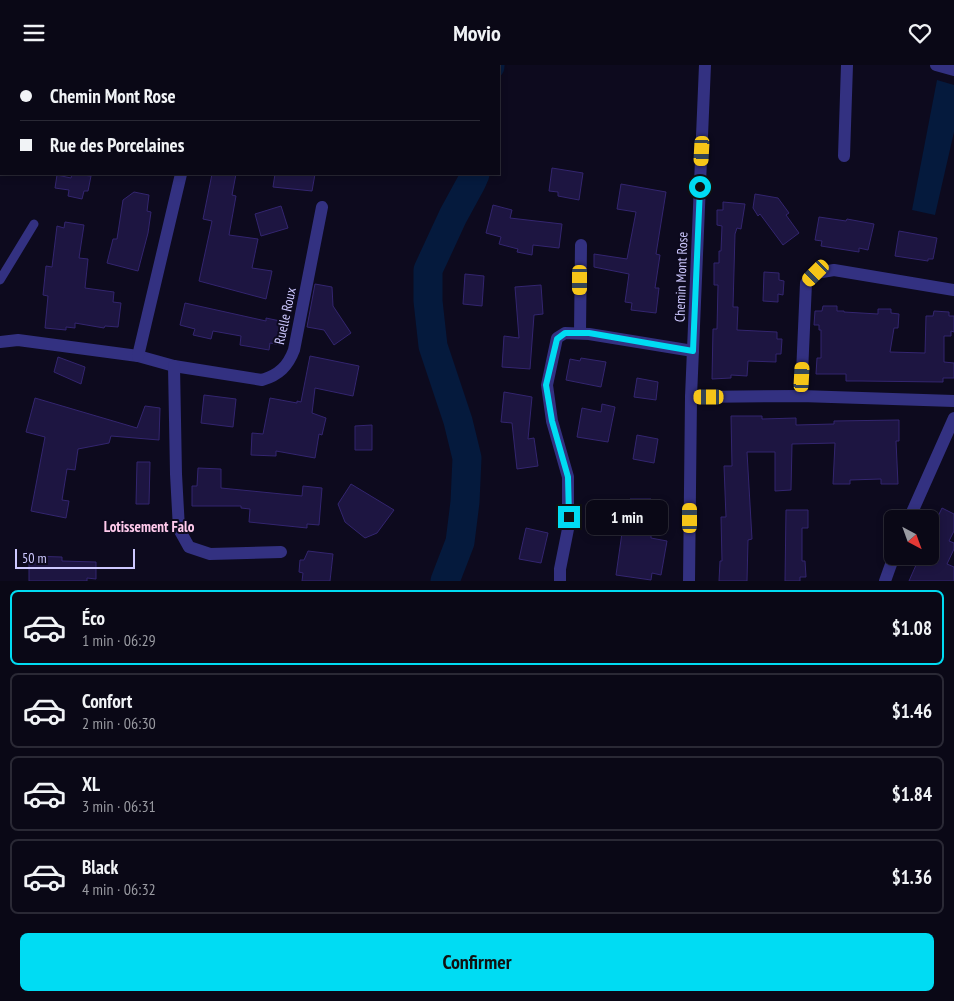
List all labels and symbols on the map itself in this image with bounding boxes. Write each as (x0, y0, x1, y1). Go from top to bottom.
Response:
car (693, 136, 710, 166)
route start (689, 176, 711, 198)
street label: Chemin Mont Rose (670, 231, 692, 322)
car (800, 257, 831, 289)
car (572, 265, 587, 295)
street label: Ruelle Roux (270, 286, 300, 346)
car (793, 362, 810, 392)
car (694, 390, 724, 405)
callout: 1 min (586, 499, 669, 535)
car (682, 503, 697, 533)
route end (558, 506, 580, 528)
north arrow (884, 510, 939, 565)
district label: Lotissement Falo (104, 517, 195, 536)
scale bar (15, 546, 135, 569)

